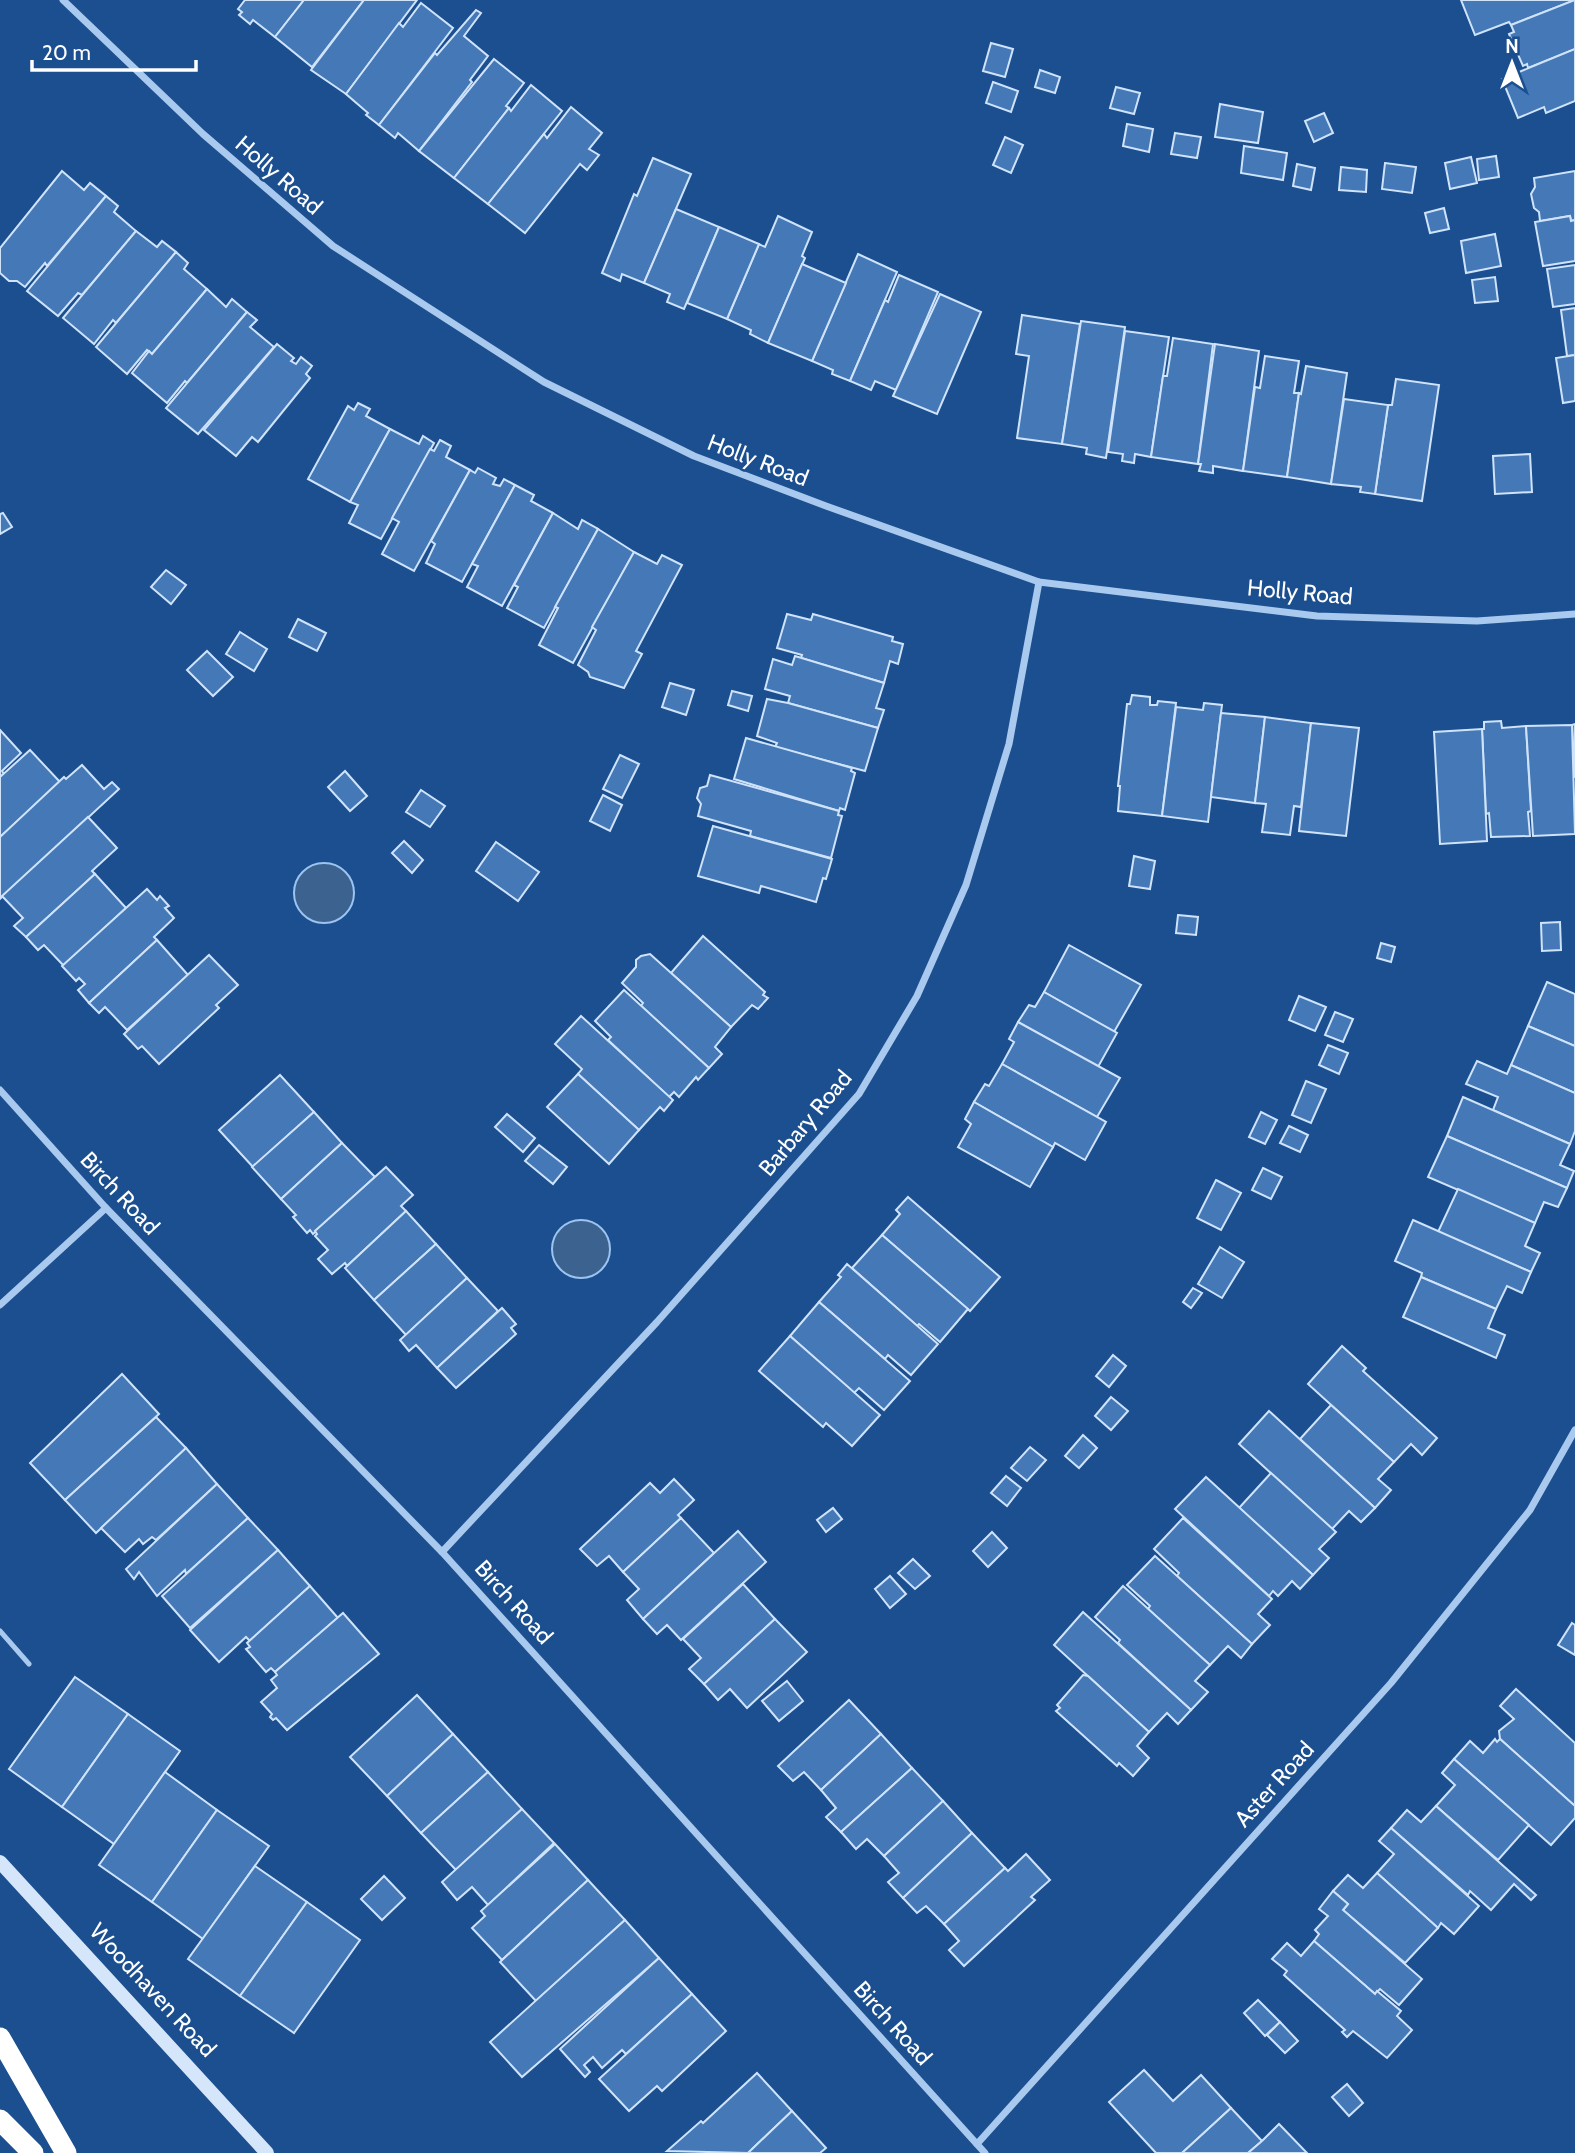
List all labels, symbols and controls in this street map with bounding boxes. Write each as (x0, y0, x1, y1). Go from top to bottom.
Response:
scale bar (32, 28, 196, 72)
north arrow (1477, 28, 1547, 98)
text: N (1505, 35, 1519, 58)
text: 20 m (42, 40, 91, 65)
street label: Holly Road (230, 130, 328, 220)
street label: Holly Road (704, 428, 812, 492)
street label: Holly Road (1246, 573, 1354, 611)
street label: Barbary Road (753, 1064, 857, 1182)
street label: Birch Road (74, 1146, 166, 1240)
street label: Birch Road (469, 1554, 559, 1650)
street label: Aster Road (1228, 1735, 1320, 1833)
street label: Woodhaven Road (84, 1917, 222, 2063)
street label: Birch Road (848, 1975, 938, 2071)

